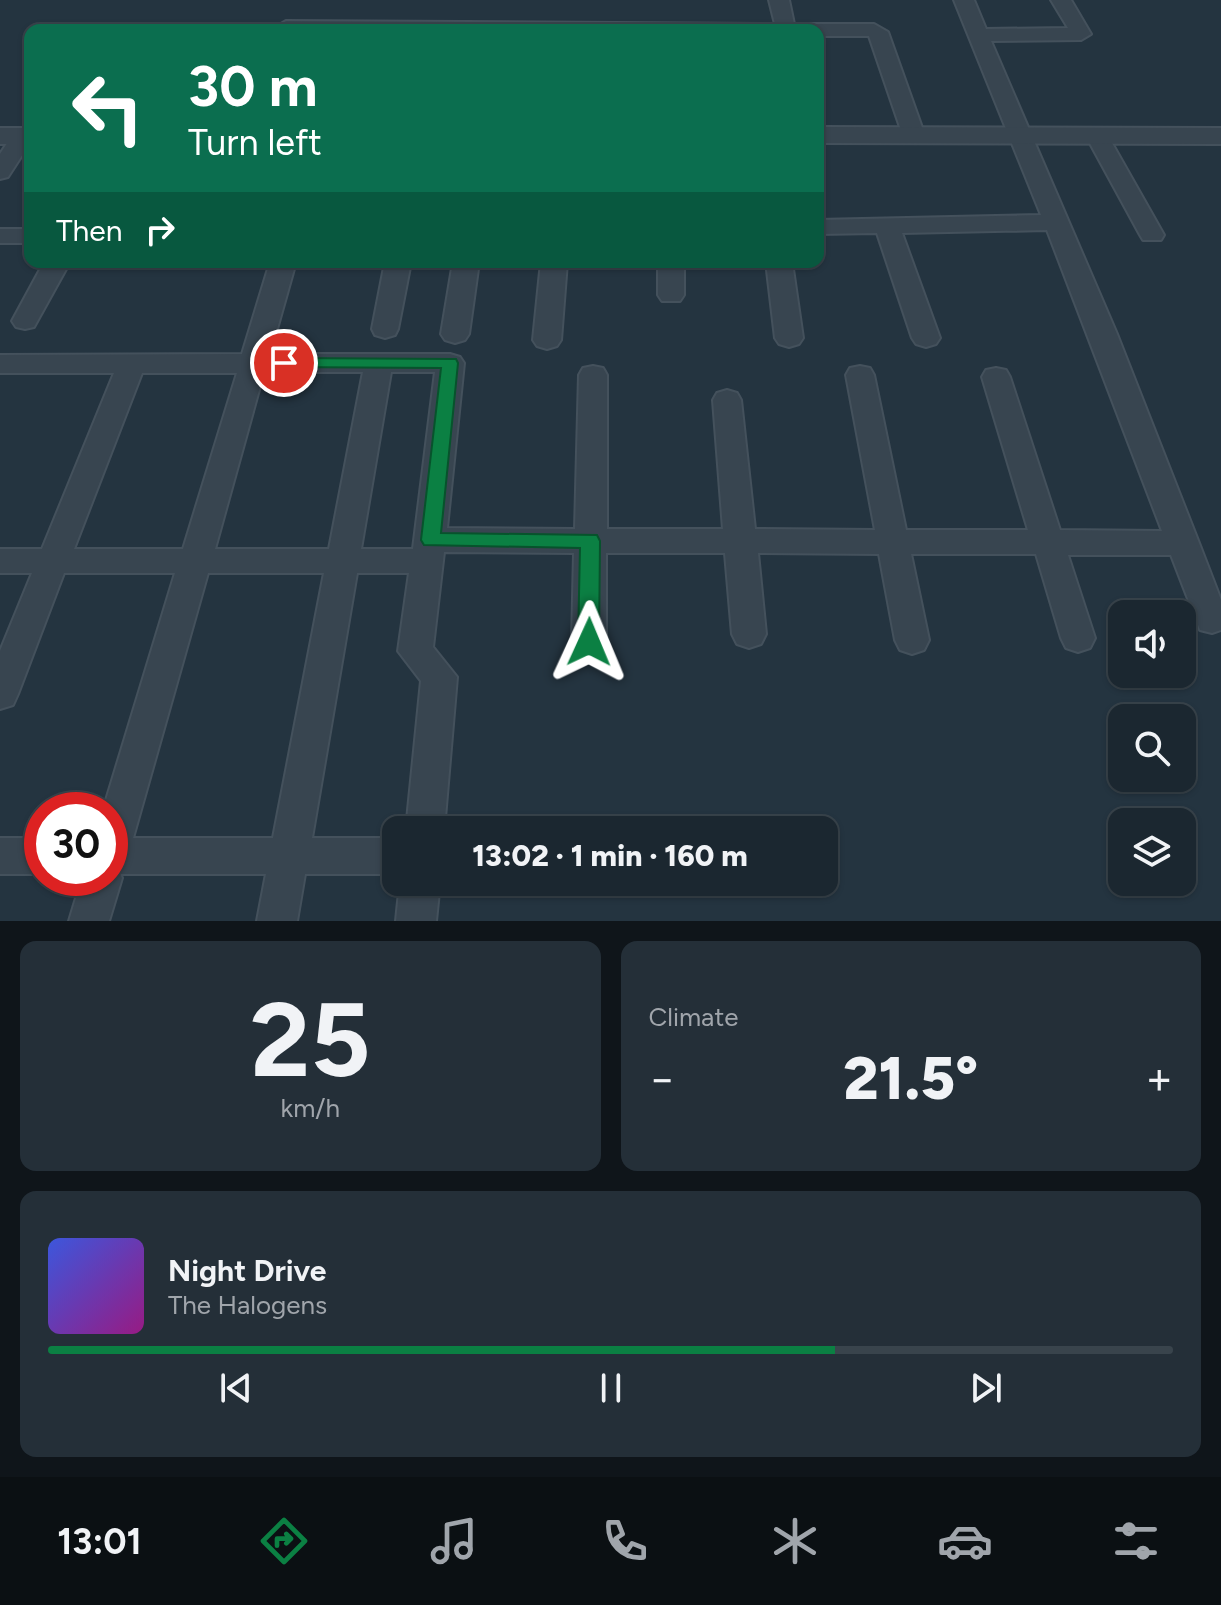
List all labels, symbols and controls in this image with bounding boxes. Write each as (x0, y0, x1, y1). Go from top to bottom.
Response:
text: 30 m (188, 53, 318, 120)
icon: left (56, 56, 160, 160)
text: Turn left (188, 121, 322, 164)
icon: right (138, 208, 182, 252)
text: Then (56, 212, 122, 249)
pin (250, 329, 318, 397)
icon: arrive (262, 341, 306, 385)
position arrow (547, 600, 631, 684)
map controls (1108, 600, 1196, 896)
button: sound (1108, 600, 1196, 688)
button: search (1108, 704, 1196, 792)
speed limit sign: 30 (24, 792, 128, 896)
button: layers (1108, 808, 1196, 896)
text: 13:02 · 1 min · 160 m (472, 837, 748, 874)
text: 25 (250, 977, 371, 1102)
text: Climate (649, 1001, 738, 1033)
text: 21.5° (843, 1042, 978, 1114)
text: − (649, 1052, 676, 1105)
text: + (1146, 1052, 1173, 1105)
text: km/h (281, 1092, 340, 1124)
text: Night Drive (168, 1252, 326, 1289)
text: The Halogens (168, 1289, 327, 1321)
icon: previous (214, 1366, 258, 1410)
icon: pause (589, 1366, 633, 1410)
icon: next (964, 1366, 1008, 1410)
icon: directions (256, 1513, 312, 1569)
icon: music (426, 1513, 482, 1569)
icon: phone (597, 1513, 653, 1569)
icon: climate (767, 1513, 823, 1569)
icon: car (937, 1513, 993, 1569)
icon: filters (1108, 1513, 1164, 1569)
text: 13:01 (57, 1520, 142, 1563)

